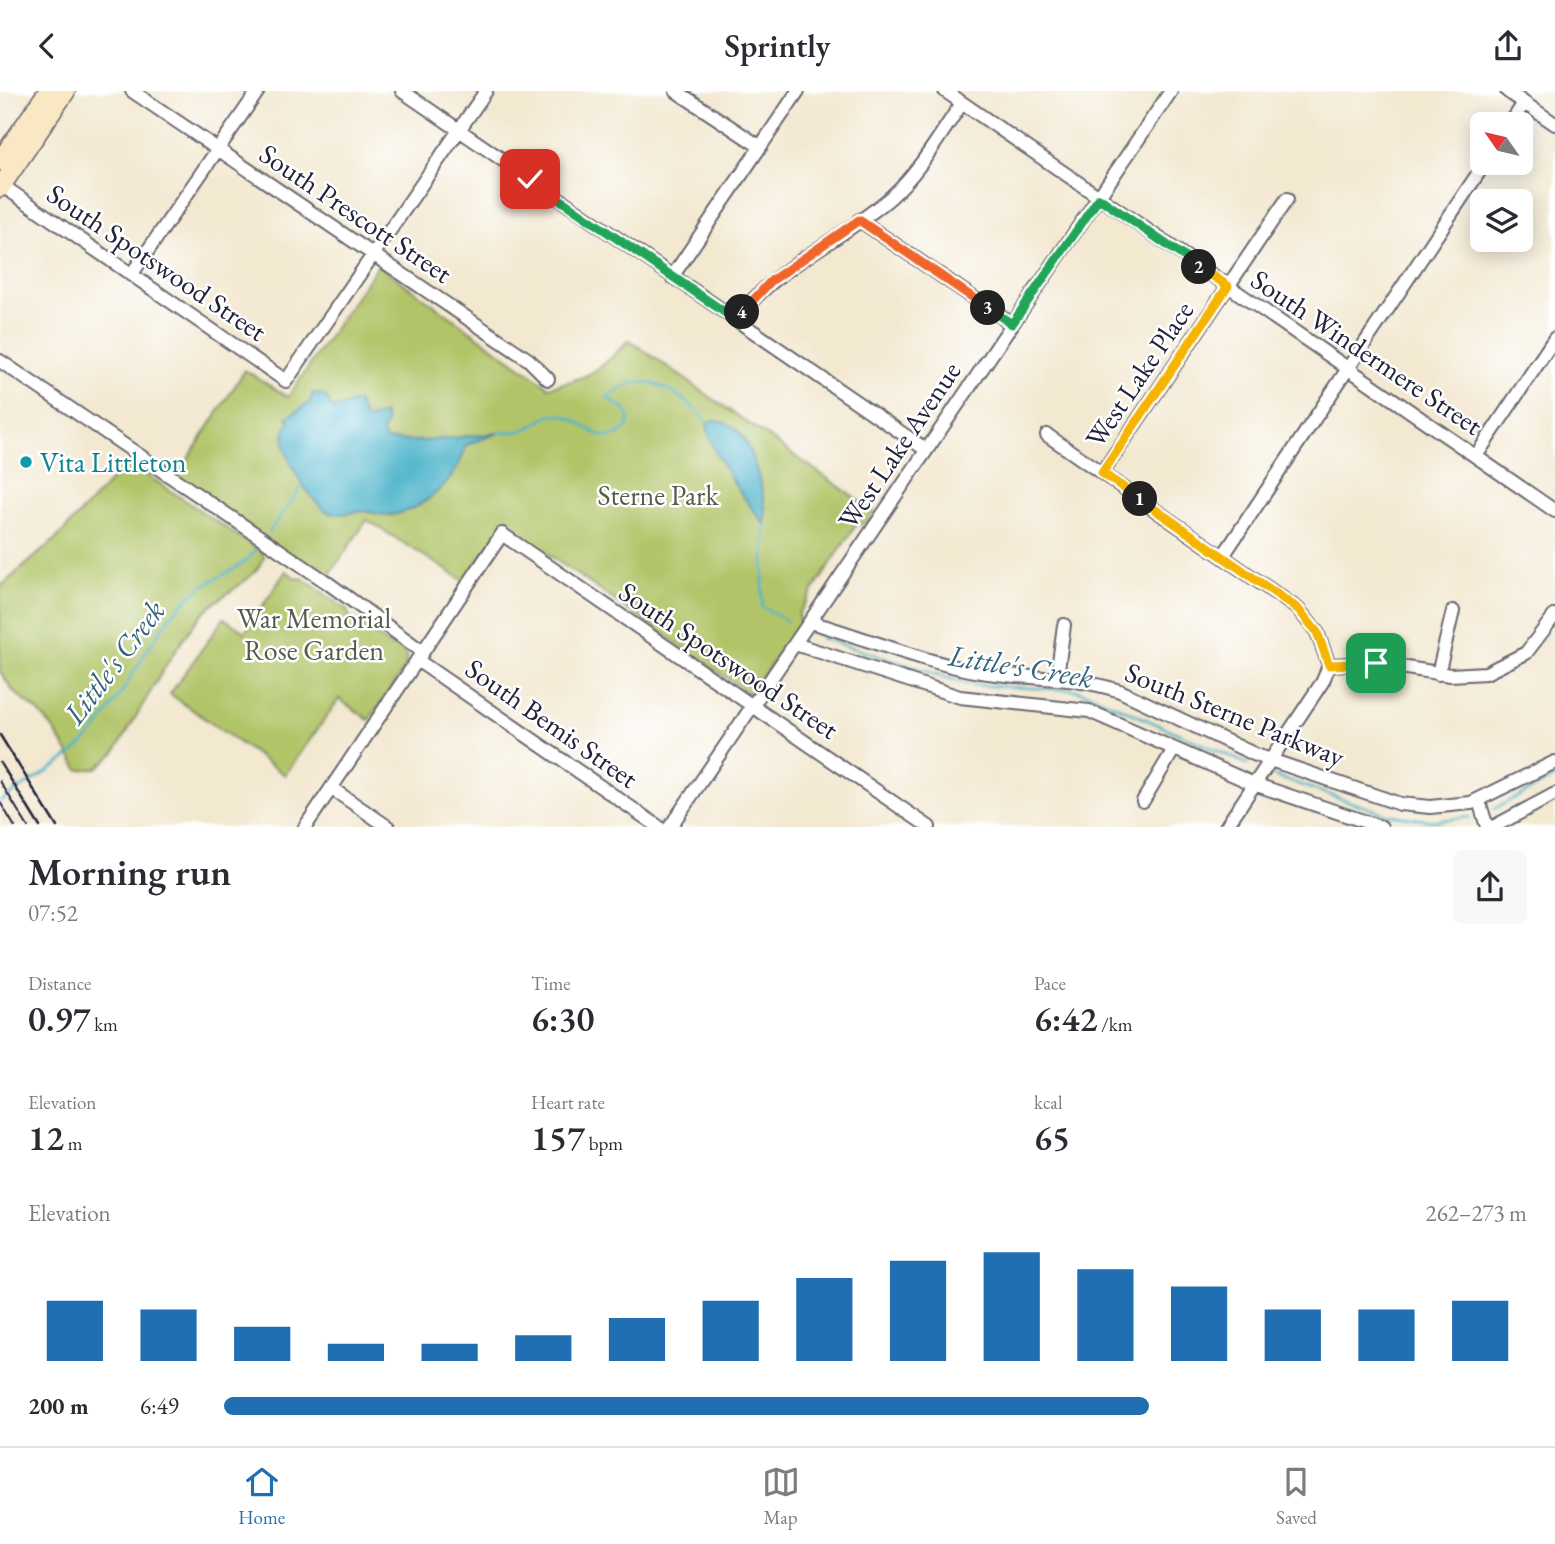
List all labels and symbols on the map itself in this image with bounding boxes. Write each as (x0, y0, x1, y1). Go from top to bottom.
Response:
north arrow (1470, 112, 1533, 175)
street label: South Prescott Street (253, 135, 459, 291)
pin (500, 149, 560, 209)
street label: South Spotswood Street (40, 175, 274, 349)
pin: 2 (1182, 249, 1216, 285)
street label: South Windermere Street (1244, 261, 1490, 443)
pin: 3 (970, 291, 1006, 325)
street label: West Lake Place (1077, 294, 1201, 454)
pin: 4 (724, 295, 760, 329)
street label: West Lake Avenue (830, 354, 968, 536)
place label: Vita Littleton (40, 444, 187, 480)
marker: Vita Littleton (18, 454, 34, 470)
park label: Sterne Park (597, 477, 719, 513)
pin: 1 (1122, 481, 1158, 517)
street label: South Spotswood Street (612, 573, 846, 747)
water label: Little's Creek (54, 592, 174, 733)
park label: War Memorial Rose Garden (237, 600, 391, 668)
pin (1346, 633, 1406, 693)
water label: Little's Creek (945, 635, 1096, 697)
street label: South Bemis Street (459, 650, 645, 796)
street label: South Sterne Parkway (1120, 654, 1351, 775)

